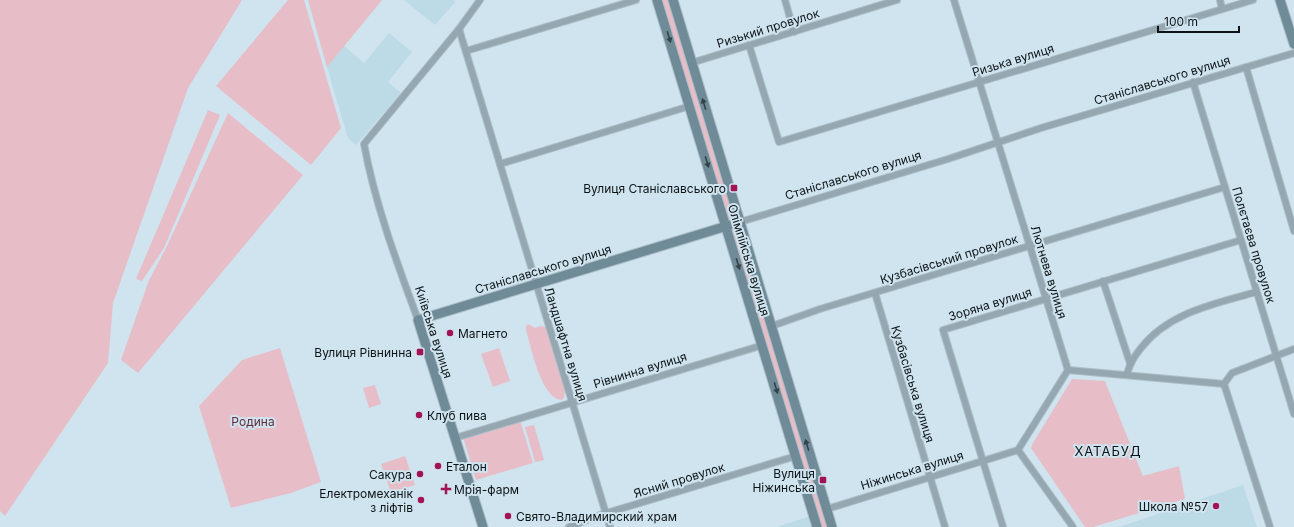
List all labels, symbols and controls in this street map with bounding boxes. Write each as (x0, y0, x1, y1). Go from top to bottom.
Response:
street label: Ризький провулок (715, 5, 822, 51)
scale bar (1158, 8, 1239, 34)
text: 100 m (1164, 14, 1198, 29)
one-way arrow (666, 32, 672, 44)
street label: Ризька вулиця (970, 40, 1056, 80)
street label: Станіславського вулиця (1092, 52, 1232, 108)
one-way arrow (701, 98, 707, 110)
street label: Станіславського вулиця (783, 147, 923, 203)
one-way arrow (704, 156, 710, 168)
place label: Вулиця Станіславського (583, 181, 726, 196)
marker: Вулиця Станіславського (729, 183, 739, 193)
street label: Полєтаєва провулок (1229, 185, 1279, 306)
street label: Олімпійська вулиця (725, 202, 773, 318)
street label: Лютнева вулиця (1028, 224, 1070, 320)
street label: Кузбасівський провулок (878, 231, 1020, 287)
street label: Станіславського вулиця (473, 241, 613, 297)
one-way arrow (735, 258, 741, 270)
street label: Київська вулиця (412, 284, 456, 380)
street label: Зоряна вулиця (946, 284, 1034, 324)
street label: Ландшафтна вулиця (541, 285, 591, 403)
street label: Кузбасівська вулиця (888, 324, 938, 444)
place label: Магнето (458, 326, 508, 341)
marker: Магнето (445, 328, 455, 338)
place label: Вулиця Рівнинна (314, 345, 412, 360)
marker: Вулиця Рівнинна (415, 347, 425, 357)
street label: Рівнинна вулиця (592, 349, 688, 391)
one-way arrow (773, 382, 779, 394)
place label: Клуб пива (427, 408, 487, 423)
marker: Клуб пива (414, 410, 424, 420)
park label: Родина (231, 414, 275, 429)
one-way arrow (804, 439, 810, 451)
district label: ХАТАБУД (1074, 443, 1142, 459)
street label: Ніжинська вулиця (859, 447, 965, 493)
place label: Еталон (446, 459, 487, 474)
street label: Ясний провулок (632, 459, 727, 501)
marker: Еталон (433, 461, 443, 471)
place label: Вулиця Ніжинська (752, 466, 815, 495)
place label: Сакура (369, 467, 412, 482)
marker: Сакура (415, 469, 425, 479)
marker: Вулиця Ніжинська (818, 475, 828, 485)
place label: Мрія-фарм (454, 482, 519, 497)
marker: Мрія-фарм (441, 484, 451, 494)
place label: Електромеханік з ліфтів (319, 486, 413, 515)
marker: Електромеханік з ліфтів (416, 495, 426, 505)
place label: Школа №57 (1139, 499, 1208, 514)
marker: Школа №57 (1211, 501, 1221, 511)
place label: Свято-Владимирский храм (516, 509, 677, 524)
marker: Свято-Владимирский храм (503, 511, 513, 521)

